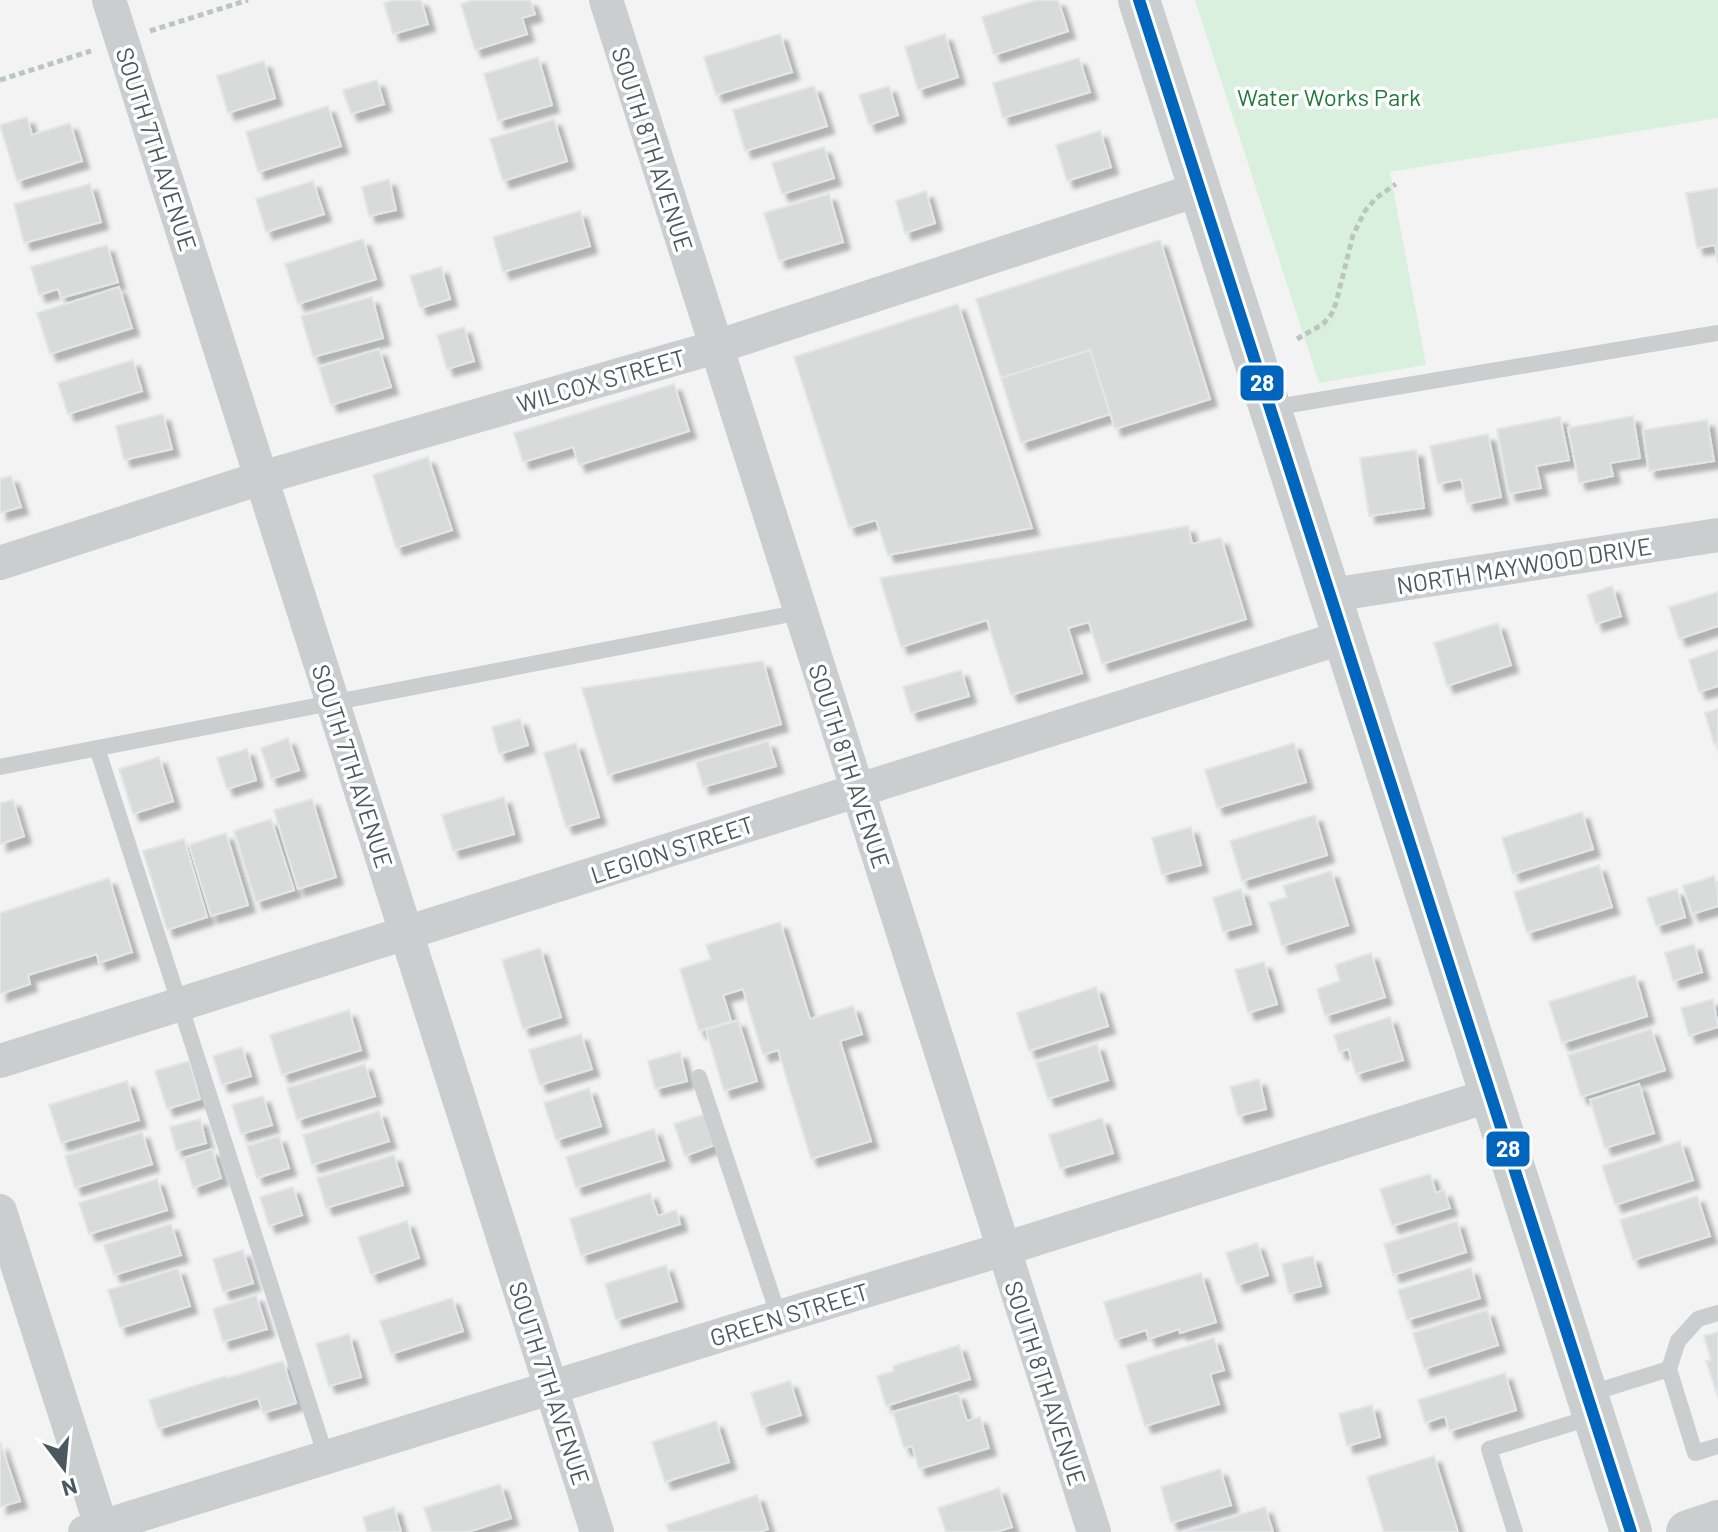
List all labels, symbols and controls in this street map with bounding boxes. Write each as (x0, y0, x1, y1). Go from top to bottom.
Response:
street label: SOUTH 8TH AVENUE (606, 43, 700, 255)
street label: SOUTH 7TH AVENUE (110, 44, 204, 254)
park label: Water Works Park (1237, 82, 1421, 111)
street label: WILCOX STREET (513, 342, 689, 418)
line badge: 28 (1239, 364, 1285, 402)
text: 28 (1250, 369, 1274, 395)
street label: NORTH MAYWOOD DRIVE (1394, 531, 1654, 599)
street label: SOUTH 8TH AVENUE (803, 660, 897, 872)
street label: SOUTH 7TH AVENUE (306, 661, 400, 871)
street label: LEGION STREET (587, 809, 757, 889)
line badge: 28 (1485, 1130, 1531, 1168)
text: 28 (1496, 1135, 1520, 1161)
street label: GREEN STREET (706, 1276, 872, 1352)
street label: SOUTH 8TH AVENUE (999, 1277, 1093, 1489)
street label: SOUTH 7TH AVENUE (503, 1278, 597, 1488)
north arrow (24, 1428, 104, 1508)
text: N (59, 1474, 80, 1503)

